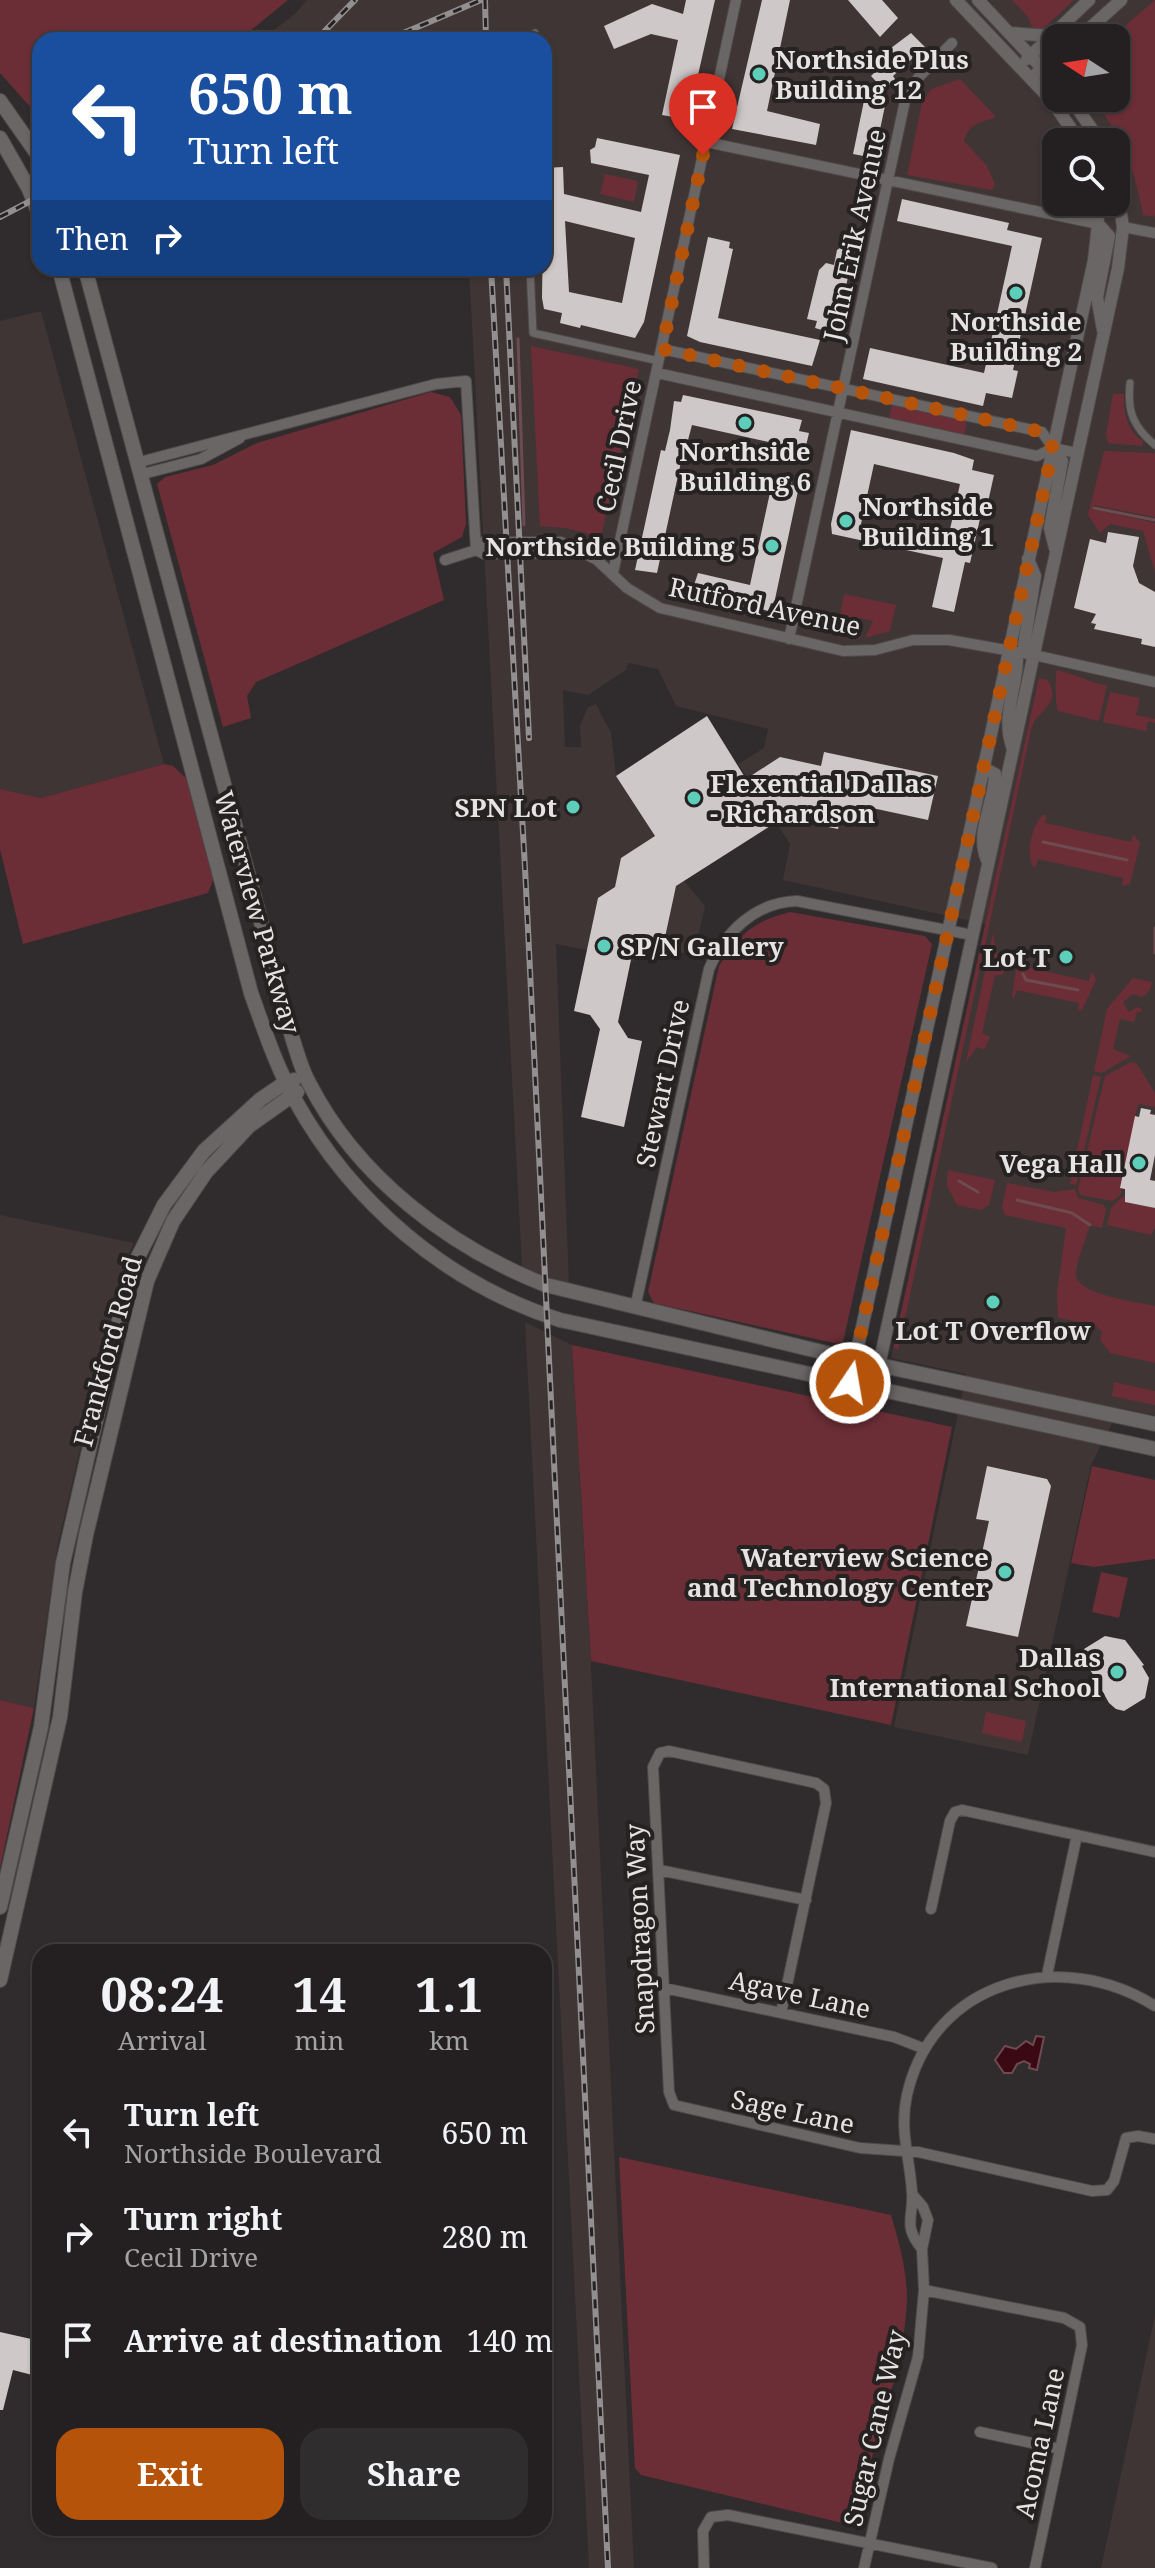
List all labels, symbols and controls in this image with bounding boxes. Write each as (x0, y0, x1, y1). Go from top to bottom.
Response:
north arrow (1042, 24, 1130, 112)
map controls (1042, 24, 1130, 216)
place label: Northside Plus Building 12 (775, 41, 969, 107)
text: 650 m (188, 54, 353, 130)
icon: left (56, 64, 160, 168)
marker: Northside Plus Building 12 (750, 65, 768, 83)
pin (669, 73, 737, 155)
icon: arrive (681, 85, 725, 129)
text: Turn left (188, 126, 339, 175)
street label: John Erik Avenue (814, 126, 894, 345)
button: search (1042, 128, 1130, 216)
icon: right (145, 216, 189, 260)
text: Then (56, 218, 129, 259)
marker: Northside Building 2 (1007, 284, 1025, 302)
place label: Northside Building 2 (950, 303, 1082, 369)
street label: Cecil Drive (586, 377, 650, 515)
marker: Northside Building 6 (736, 414, 754, 432)
place label: Northside Building 6 (679, 433, 811, 499)
place label: Northside Building 1 (862, 488, 995, 554)
marker: Northside Building 1 (837, 512, 855, 530)
place label: Northside Building 5 (485, 528, 756, 564)
marker: Northside Building 5 (763, 537, 781, 555)
street label: Rutford Avenue (666, 568, 864, 644)
place label: Flexential Dallas - Richardson (710, 765, 932, 831)
street label: Waterview Parkway (206, 786, 310, 1038)
place label: SPN Lot (455, 789, 557, 825)
marker: Flexential Dallas - Richardson (685, 789, 703, 807)
marker: SPN Lot (564, 798, 582, 816)
place label: SP/N Gallery (620, 928, 785, 964)
marker: SP/N Gallery (595, 937, 613, 955)
place label: Lot T (983, 939, 1050, 975)
marker: Lot T (1057, 948, 1075, 966)
street label: Stewart Drive (627, 996, 697, 1170)
place label: Vega Hall (999, 1145, 1123, 1181)
marker: Vega Hall (1130, 1154, 1148, 1172)
street label: Frankford Road (64, 1252, 150, 1450)
marker: Lot T Overflow (984, 1293, 1002, 1311)
place label: Lot T Overflow (895, 1312, 1092, 1348)
position arrow (808, 1341, 892, 1425)
place label: Waterview Science and Technology Center (687, 1539, 989, 1605)
marker: Waterview Science and Technology Center (996, 1563, 1014, 1581)
place label: Dallas International School (830, 1639, 1101, 1705)
marker: Dallas International School (1108, 1663, 1126, 1681)
street label: Snapdragon Way (615, 1823, 662, 2035)
text: 08:24 (101, 1961, 224, 2026)
text: 14 (292, 1961, 346, 2026)
text: 1.1 (415, 1961, 483, 2026)
street label: Agave Lane (726, 1961, 874, 2027)
text: Arrival (118, 2022, 207, 2058)
text: min (295, 2022, 344, 2058)
text: km (429, 2022, 469, 2058)
street label: Sage Lane (728, 2080, 858, 2142)
text: Turn left (124, 2094, 259, 2135)
icon: left (56, 2110, 100, 2154)
text: 650 m (442, 2112, 528, 2153)
text: Northside Boulevard (124, 2135, 382, 2171)
text: Turn right (124, 2198, 282, 2239)
icon: right (56, 2214, 100, 2258)
text: 280 m (442, 2216, 528, 2257)
text: Cecil Drive (124, 2239, 258, 2275)
icon: arrive (56, 2318, 100, 2362)
text: Arrive at destination (124, 2320, 443, 2361)
text: 140 m (467, 2320, 553, 2361)
street label: Sugar Cane Way (834, 2326, 914, 2530)
street label: Acoma Lane (1005, 2364, 1073, 2522)
button: Exit (56, 2428, 284, 2520)
button: Share (300, 2428, 528, 2520)

